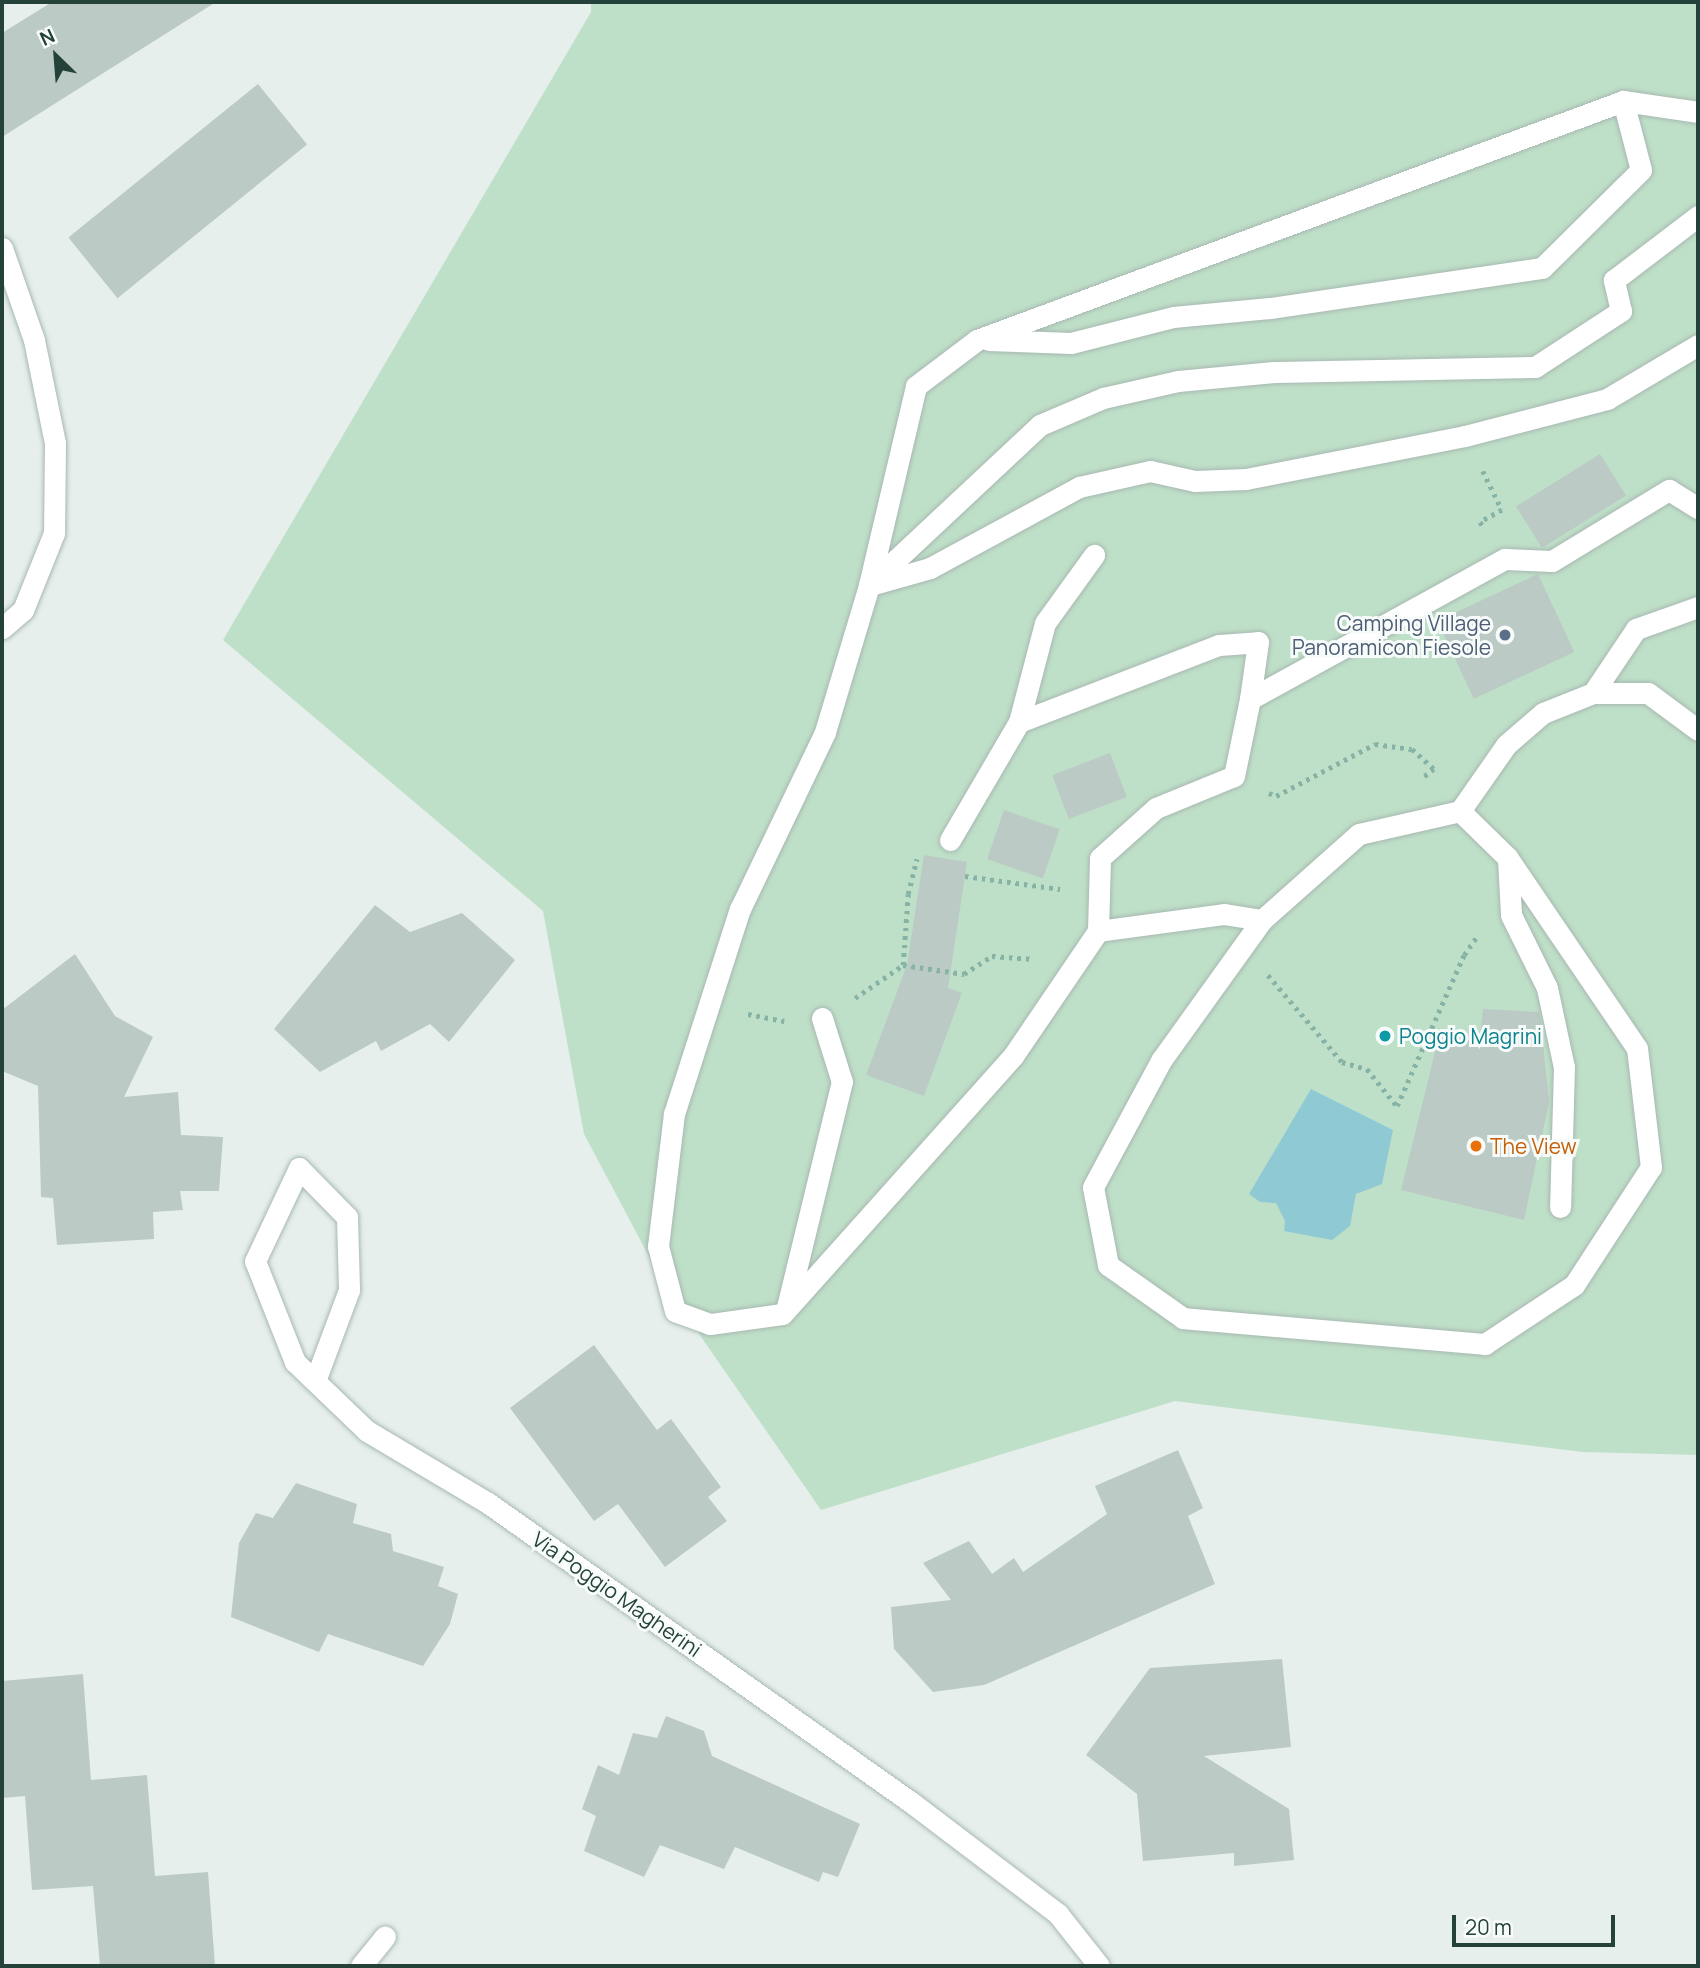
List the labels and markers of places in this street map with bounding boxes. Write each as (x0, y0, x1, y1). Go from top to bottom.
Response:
place label: Camping Village Panoramicon Fiesole (1292, 610, 1491, 660)
marker: Camping Village Panoramicon Fiesole (1497, 627, 1513, 643)
place label: Poggio Magrini (1399, 1023, 1542, 1049)
marker: Poggio Magrini (1377, 1028, 1393, 1044)
place label: The View (1490, 1133, 1577, 1159)
marker: The View (1468, 1138, 1484, 1154)

